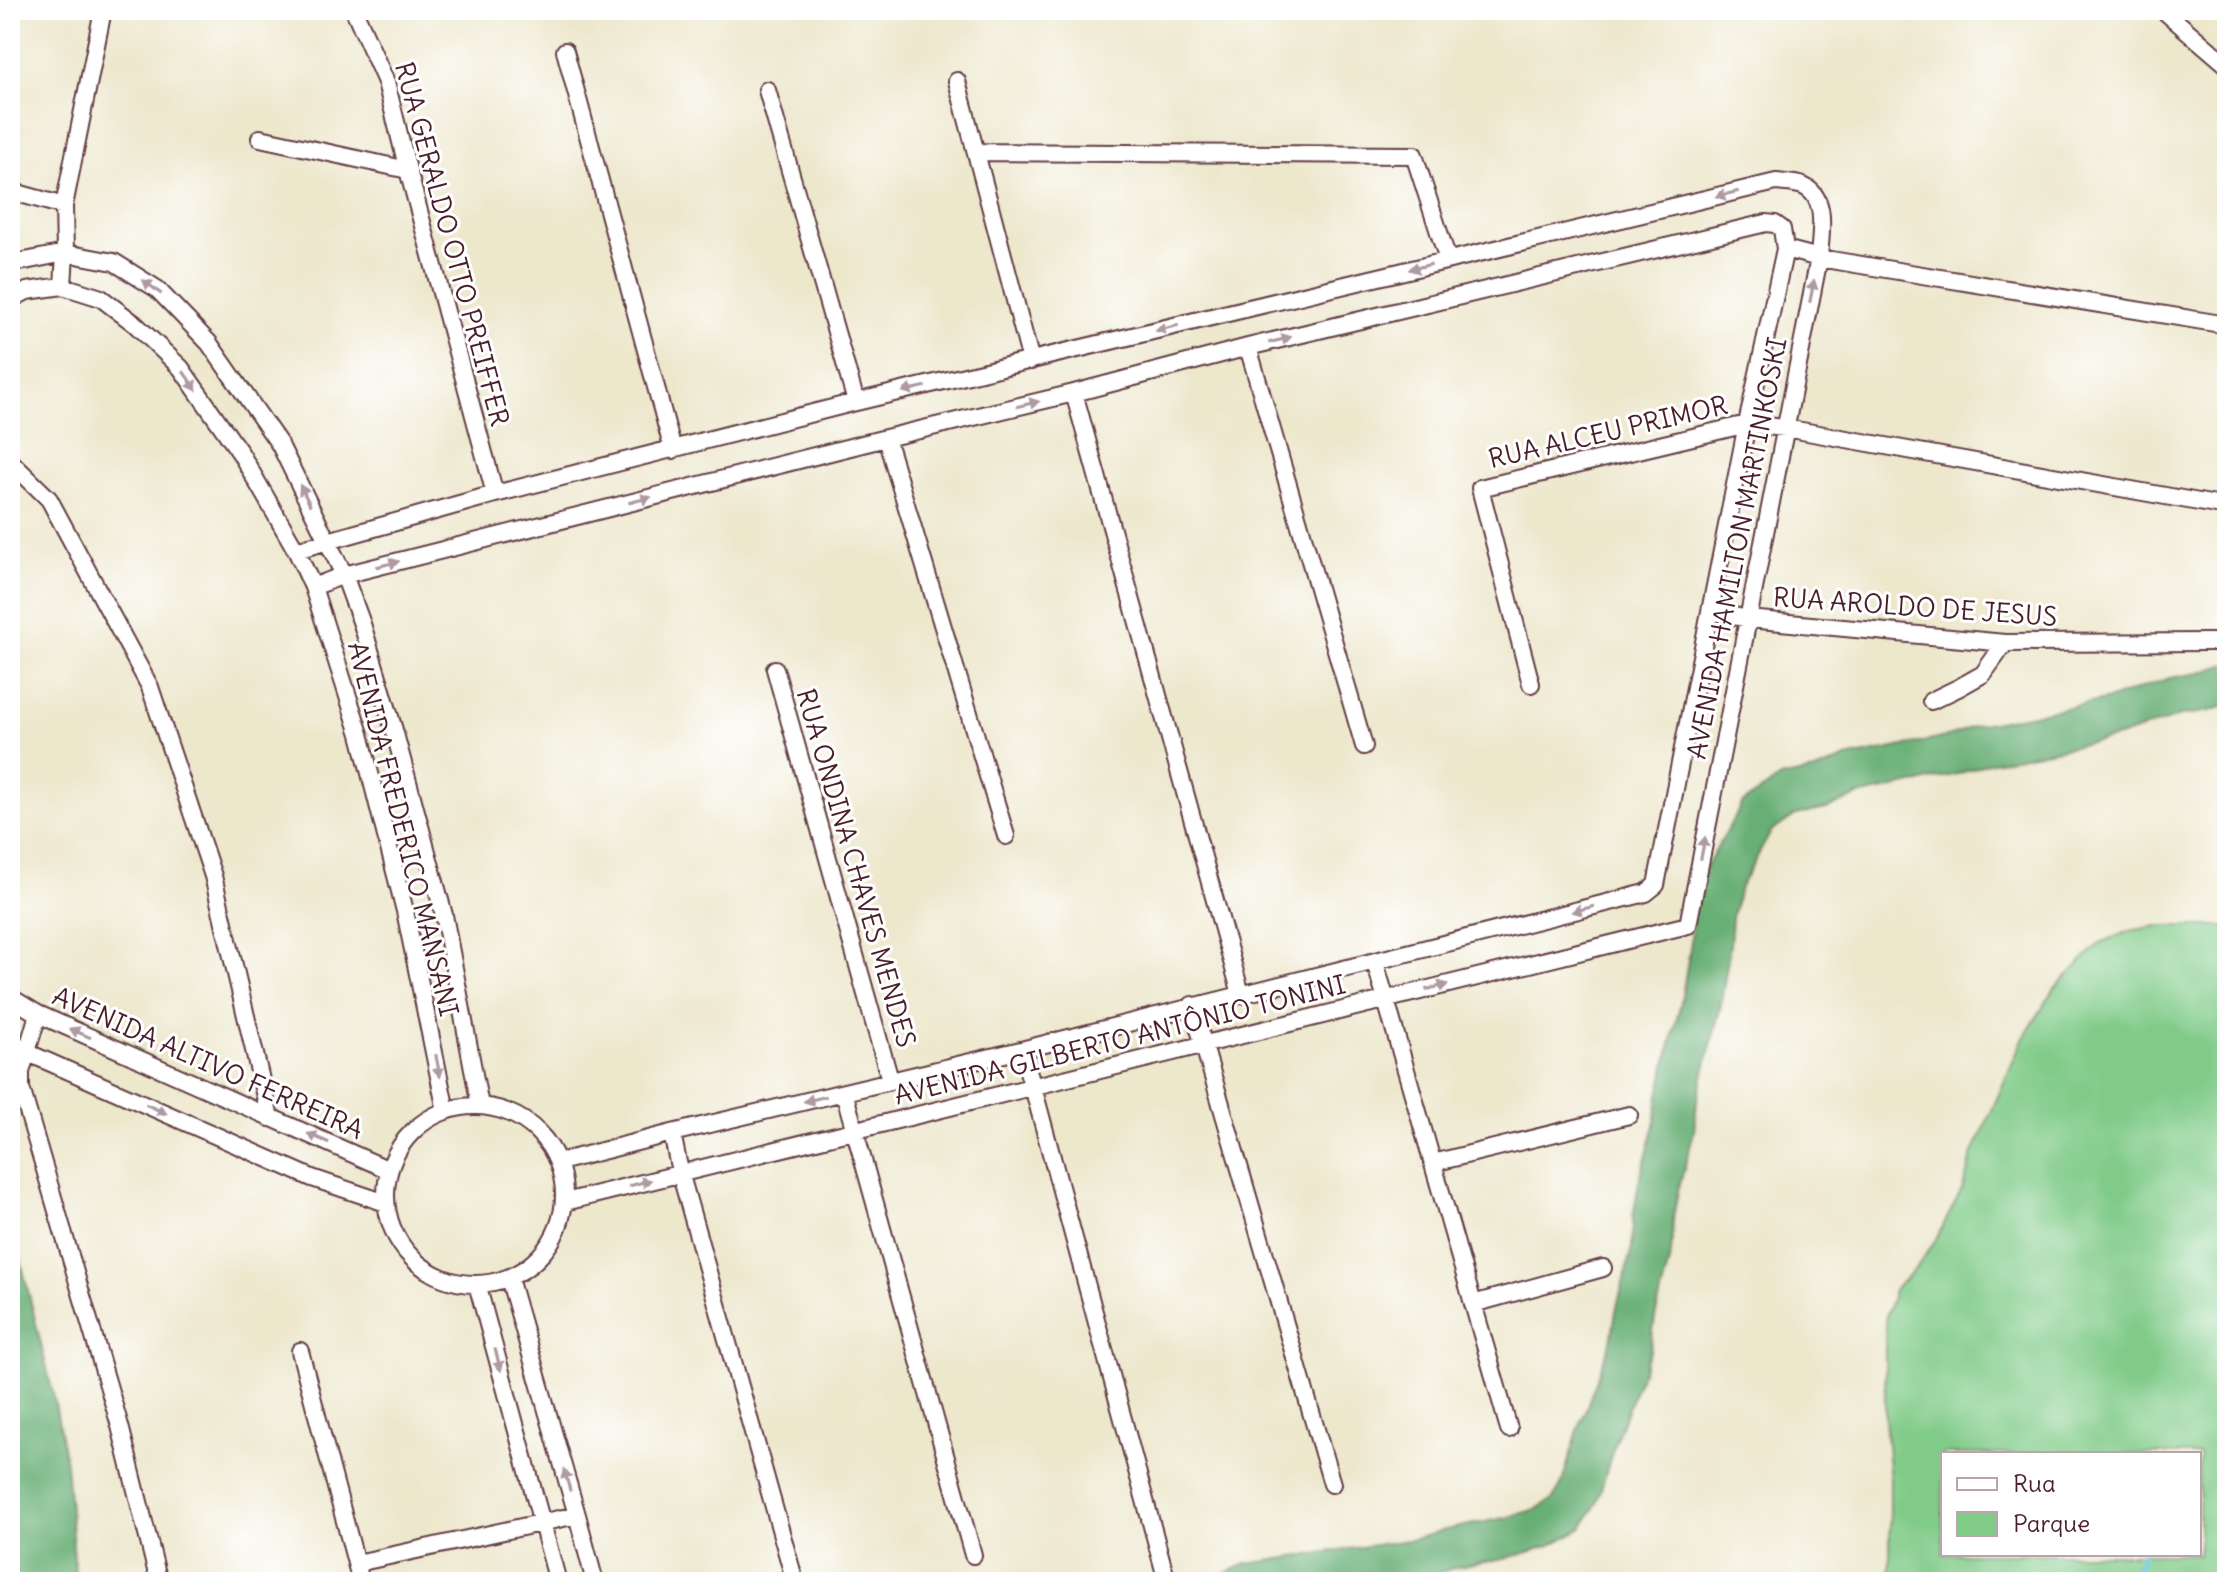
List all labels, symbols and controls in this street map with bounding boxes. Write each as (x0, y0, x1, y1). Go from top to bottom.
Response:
street label: RUA GERALDO OTTO PREIFFER (388, 58, 517, 429)
one-way arrow (1714, 188, 1739, 200)
one-way arrow (1407, 262, 1432, 274)
one-way arrow (1806, 278, 1819, 303)
one-way arrow (142, 280, 162, 296)
one-way arrow (1154, 322, 1179, 335)
one-way arrow (1268, 333, 1293, 345)
street label: AVENIDA HAMILTON MARTINKOSKI (1679, 334, 1794, 761)
one-way arrow (182, 370, 198, 392)
one-way arrow (901, 383, 926, 395)
street label: RUA ALCEU PRIMOR (1485, 388, 1731, 475)
one-way arrow (1016, 397, 1041, 410)
one-way arrow (299, 483, 312, 506)
one-way arrow (627, 494, 652, 506)
one-way arrow (375, 558, 400, 570)
street label: RUA AROLDO DE JESUS (1772, 580, 2058, 633)
street label: AVENIDA FREDERICO MANSANI (341, 638, 466, 1020)
street label: RUA ONDINA CHAVES MENDES (789, 685, 923, 1051)
one-way arrow (1697, 835, 1709, 860)
one-way arrow (1571, 903, 1596, 915)
street label: AVENIDA GILBERTO ANTÔNIO TONINI (890, 965, 1349, 1112)
street label: AVENIDA ALTIVO FERREIRA (48, 979, 369, 1146)
one-way arrow (1424, 980, 1449, 992)
one-way arrow (68, 1027, 92, 1040)
one-way arrow (432, 1054, 445, 1079)
one-way arrow (802, 1093, 827, 1106)
one-way arrow (144, 1103, 168, 1116)
one-way arrow (306, 1132, 330, 1145)
one-way arrow (628, 1176, 653, 1188)
one-way arrow (492, 1347, 504, 1372)
legend (1941, 1452, 2201, 1556)
one-way arrow (560, 1467, 573, 1491)
text: Rua (2013, 1468, 2056, 1498)
text: Parque (2013, 1508, 2090, 1538)

